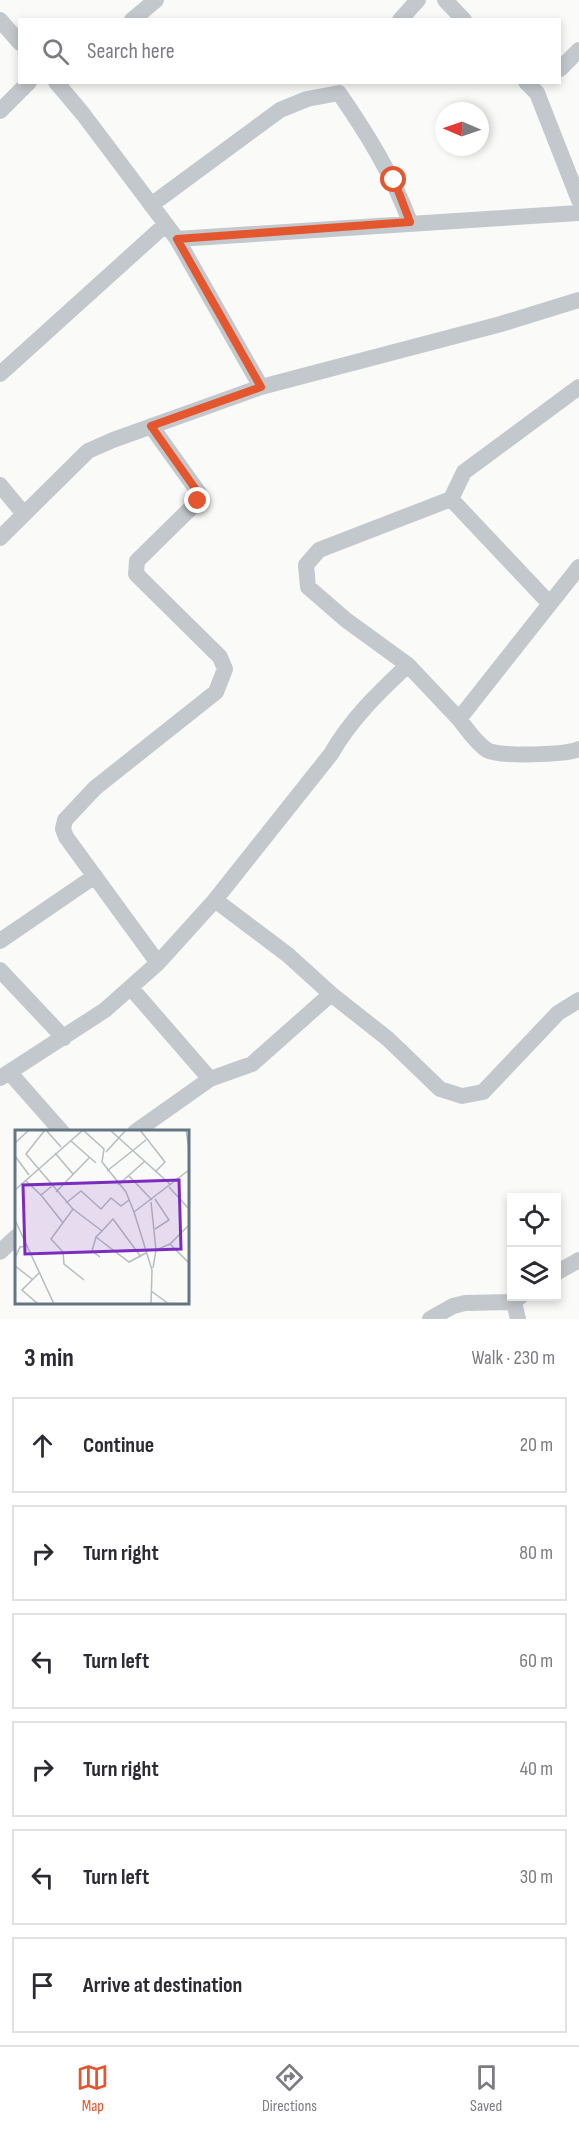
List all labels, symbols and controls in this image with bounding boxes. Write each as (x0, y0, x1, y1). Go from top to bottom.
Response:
search box (18, 18, 561, 84)
icon: search (39, 35, 72, 68)
text: Search here (87, 38, 174, 65)
north arrow (435, 102, 489, 156)
route start (380, 166, 406, 192)
route end (184, 487, 210, 513)
inset map (15, 1130, 189, 1304)
map controls (507, 1193, 561, 1301)
button: locate (507, 1193, 561, 1247)
button: layers (507, 1247, 561, 1301)
text: 3 min (24, 1343, 74, 1374)
text: Walk · 230 m (472, 1346, 555, 1370)
icon: ahead (26, 1429, 59, 1462)
text: Continue (83, 1432, 154, 1459)
text: 20 m (520, 1433, 553, 1457)
icon: right (26, 1537, 59, 1570)
text: Turn right (83, 1540, 159, 1567)
text: 80 m (519, 1541, 553, 1565)
icon: left (26, 1645, 59, 1678)
text: Turn left (83, 1648, 149, 1675)
text: 60 m (519, 1649, 553, 1673)
icon: right (26, 1753, 59, 1786)
text: Turn right (83, 1756, 159, 1783)
text: 40 m (520, 1757, 553, 1781)
icon: left (26, 1861, 59, 1894)
text: Turn left (83, 1864, 149, 1891)
text: 30 m (520, 1865, 553, 1889)
icon: arrive (26, 1969, 59, 2002)
text: Arrive at destination (83, 1972, 242, 1999)
tab: Map (76, 2061, 109, 2116)
tab: Directions (262, 2061, 317, 2116)
tab: Saved (470, 2061, 503, 2116)

